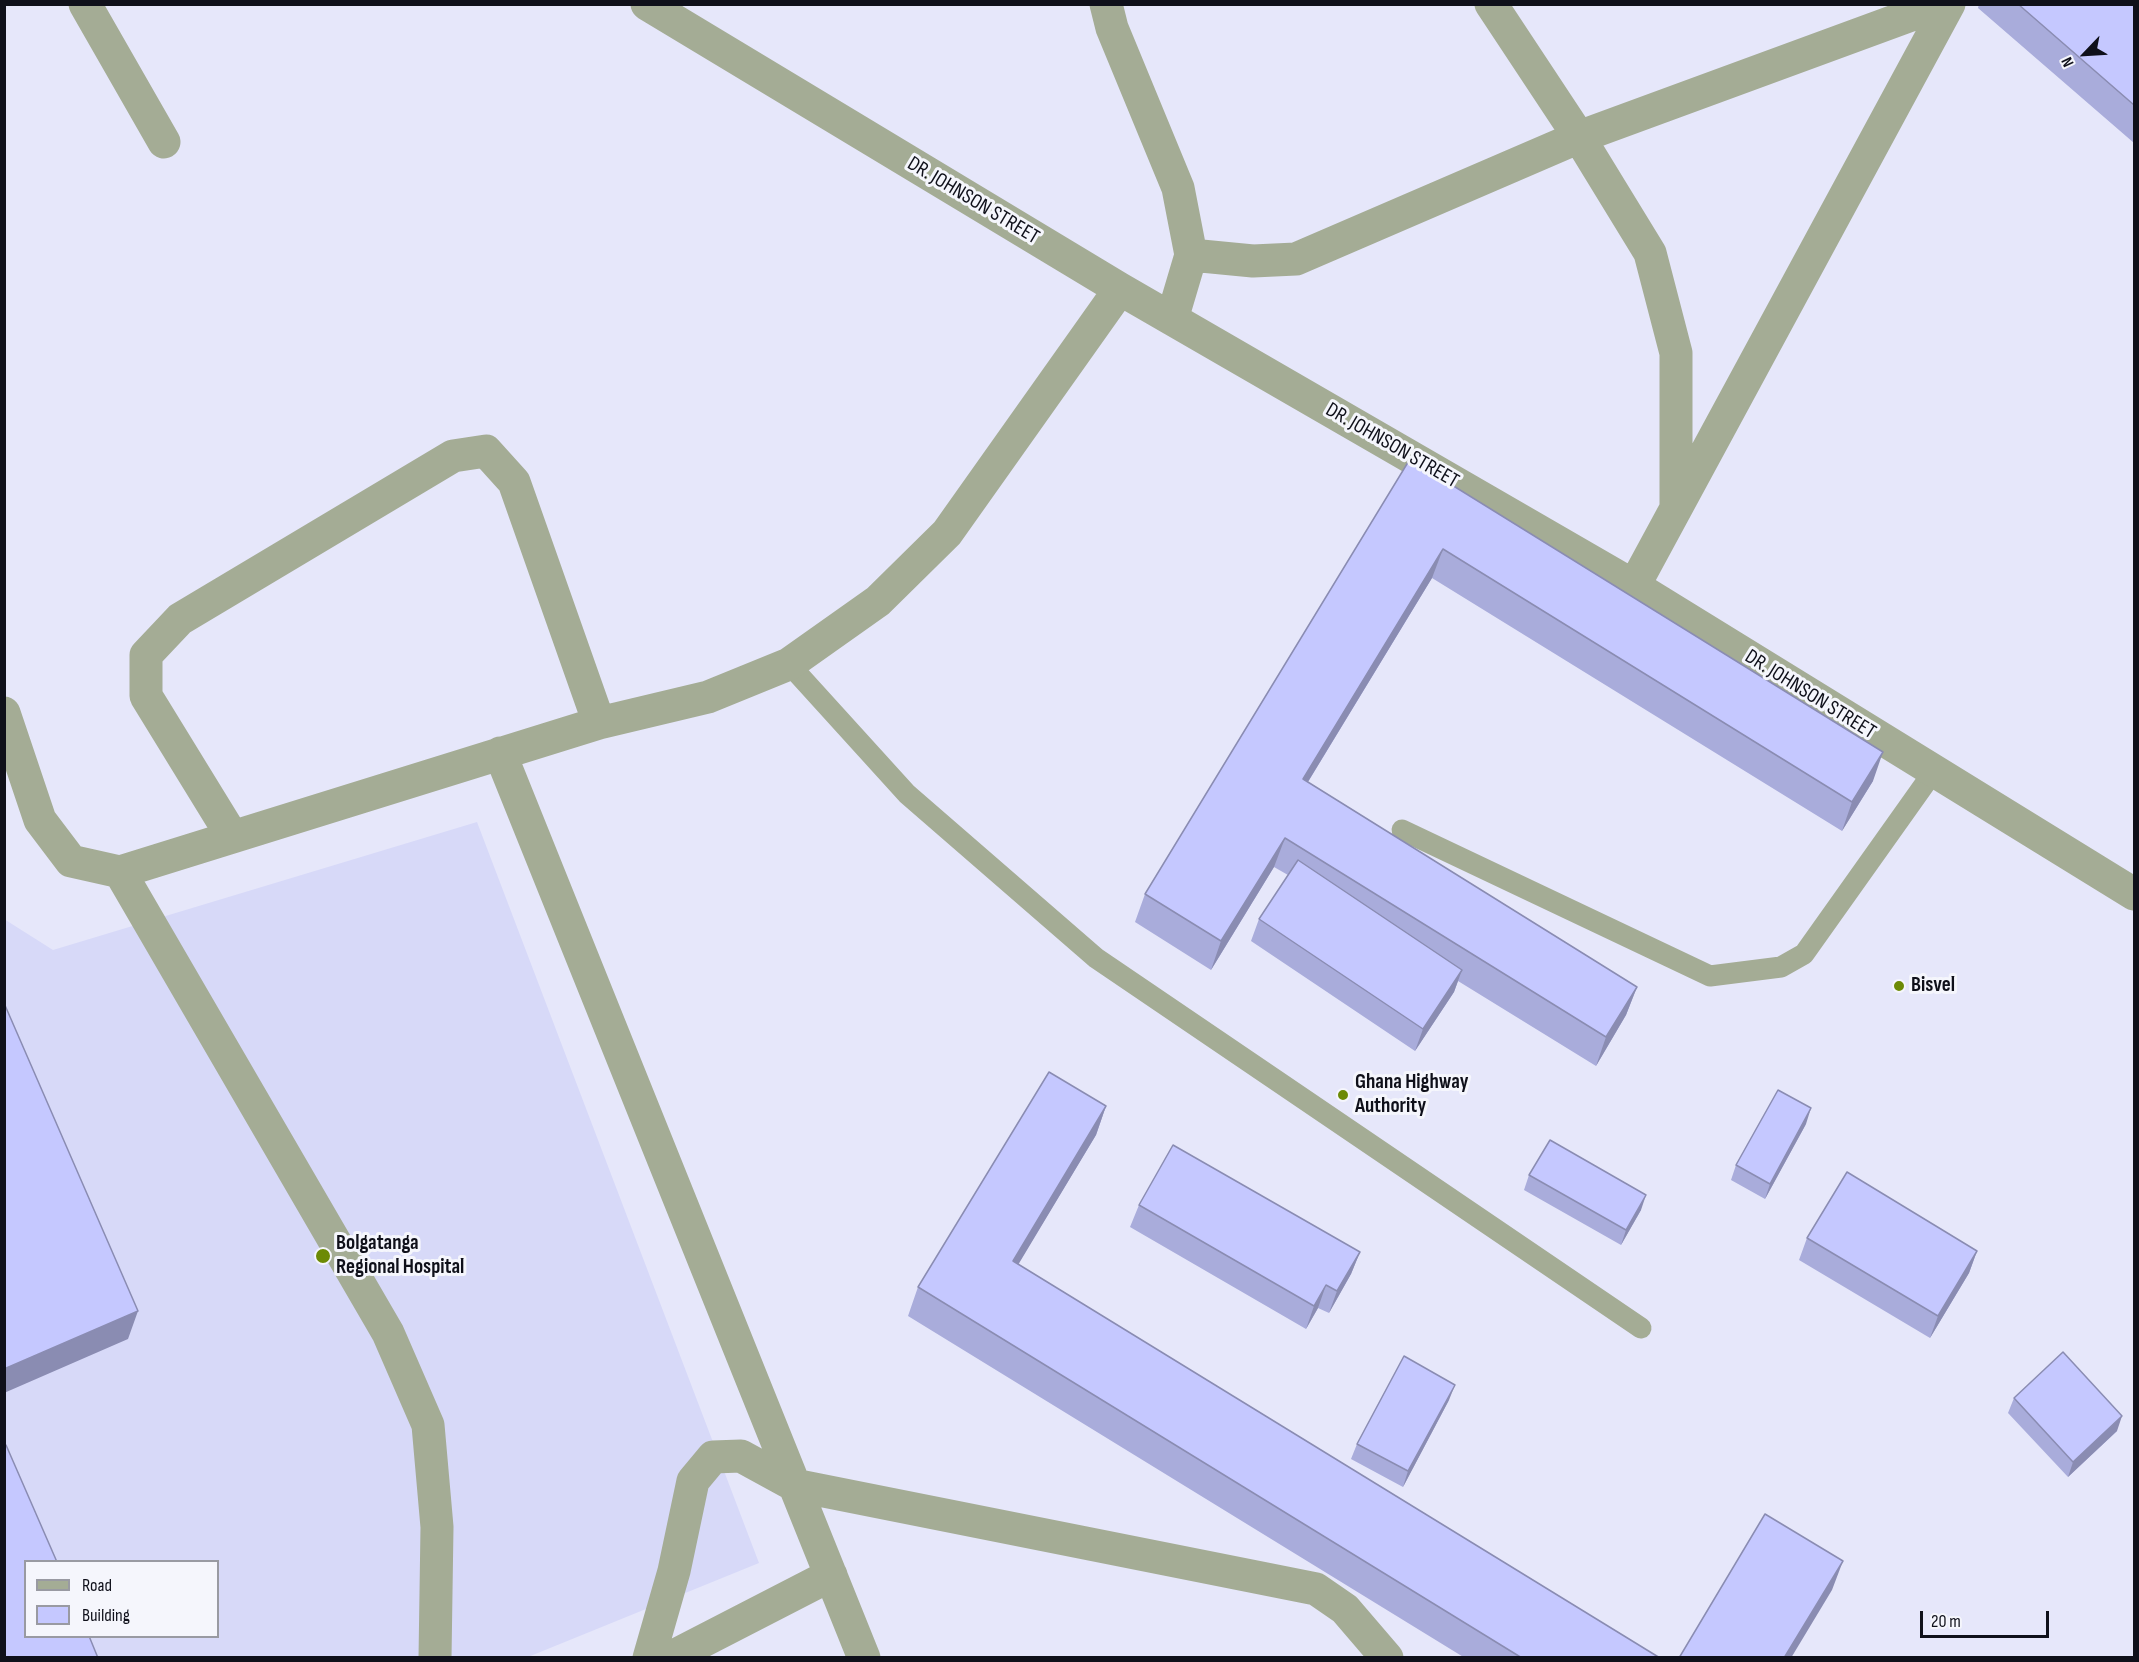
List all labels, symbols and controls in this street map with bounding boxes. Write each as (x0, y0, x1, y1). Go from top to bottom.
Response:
north arrow (2055, 24, 2115, 84)
text: N (2058, 54, 2079, 70)
street label: DR. JOHNSON STREET (902, 152, 1044, 250)
street label: DR. JOHNSON STREET (1321, 398, 1463, 494)
street label: DR. JOHNSON STREET (1740, 645, 1880, 745)
place label: Bisvel (1911, 973, 1955, 999)
marker: Bisvel (1892, 979, 1906, 993)
place label: Ghana Highway Authority (1355, 1070, 1468, 1120)
marker: Ghana Highway Authority (1336, 1088, 1350, 1102)
place label: Bolgatanga Regional Hospital (336, 1231, 464, 1281)
marker: Bolgatanga Regional Hospital (314, 1247, 332, 1265)
legend (24, 1560, 219, 1638)
text: Road (82, 1575, 112, 1596)
scale bar (1923, 1599, 2052, 1637)
text: Building (82, 1605, 130, 1626)
text: 20 m (1931, 1611, 1961, 1632)

